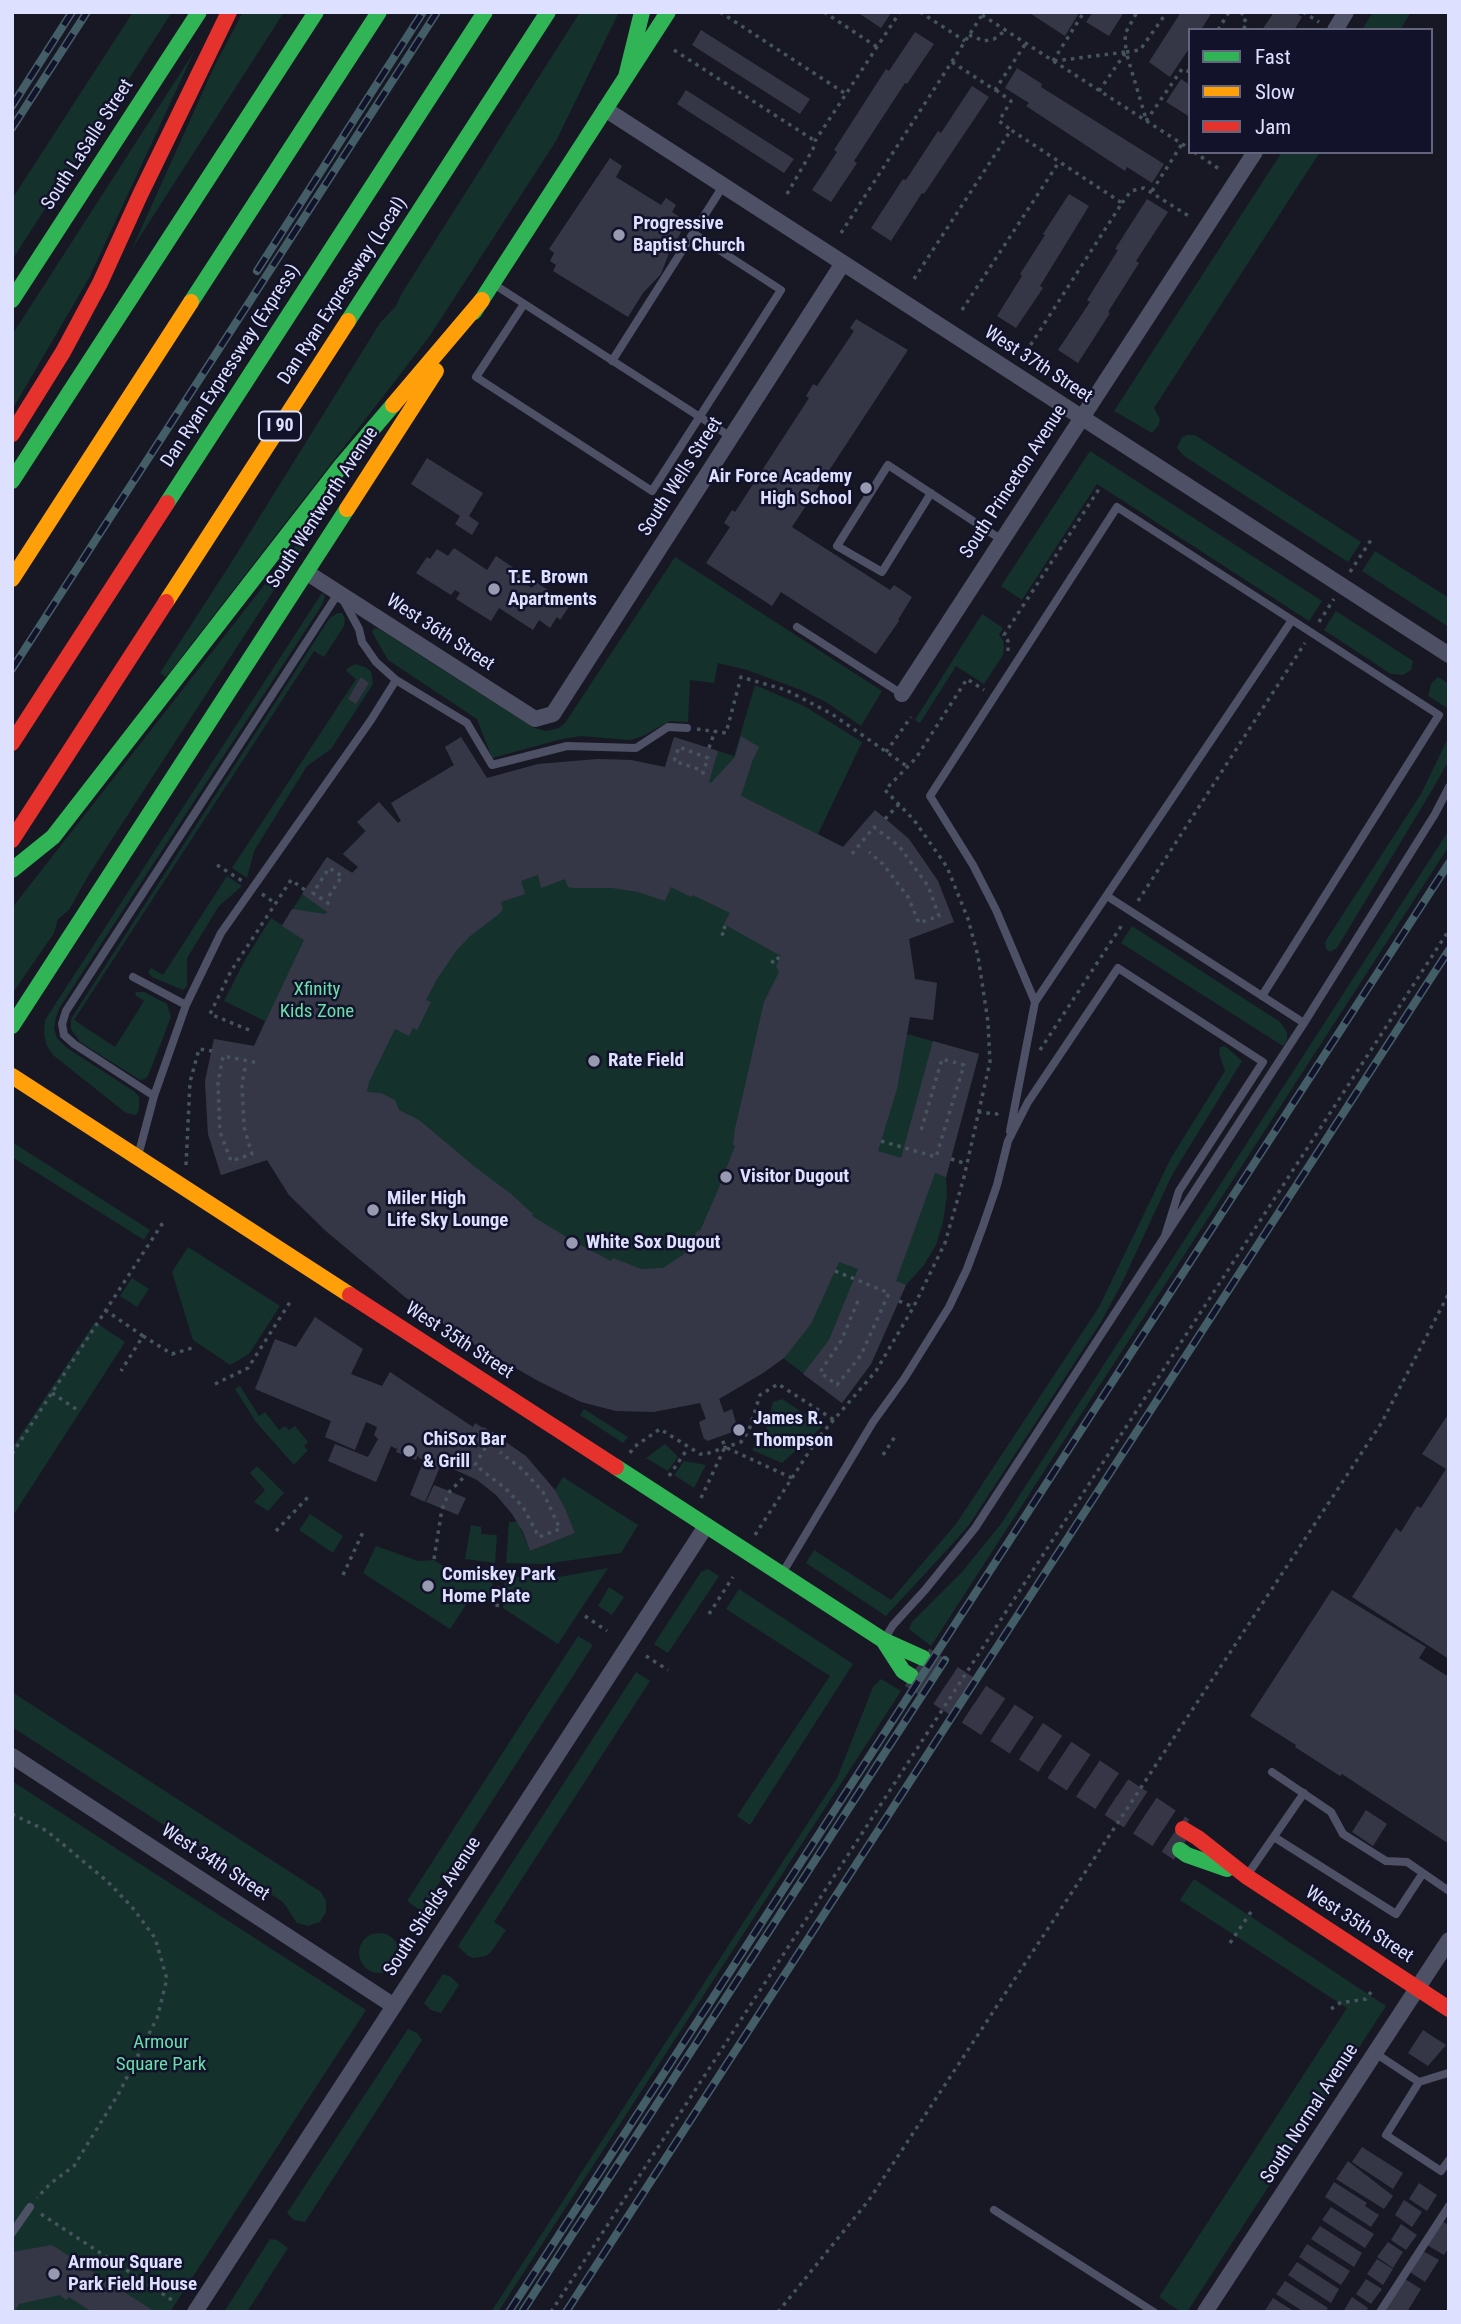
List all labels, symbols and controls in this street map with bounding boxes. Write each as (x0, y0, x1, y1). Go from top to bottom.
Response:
legend (1188, 28, 1433, 154)
text: Fast (1255, 45, 1291, 69)
street label: South LaSalle Street (37, 75, 139, 215)
text: Slow (1255, 80, 1295, 104)
text: Jam (1255, 115, 1291, 139)
street label: Dan Ryan Expressway (Local) (274, 193, 412, 389)
place label: Progressive Baptist Church (633, 213, 745, 257)
marker: Progressive Baptist Church (611, 227, 627, 243)
street label: Dan Ryan Expressway (Express) (157, 260, 305, 472)
street label: West 37th Street (980, 322, 1096, 408)
street label: South Princeton Avenue (956, 401, 1072, 563)
road number: I 90 (259, 412, 301, 440)
street label: South Wells Street (634, 413, 728, 541)
street label: South Wentworth Avenue (262, 423, 384, 593)
place label: Air Force Academy High School (708, 466, 852, 510)
marker: Air Force Academy High School (858, 480, 874, 496)
place label: T.E. Brown Apartments (508, 567, 597, 611)
marker: T.E. Brown Apartments (486, 581, 502, 597)
street label: West 36th Street (382, 590, 498, 676)
park label: Xfinity Kids Zone (280, 979, 354, 1023)
place label: Rate Field (608, 1050, 684, 1072)
marker: Rate Field (586, 1053, 602, 1069)
place label: Visitor Dugout (740, 1166, 849, 1188)
marker: Visitor Dugout (718, 1169, 734, 1185)
place label: Miler High Life Sky Lounge (387, 1188, 508, 1232)
marker: Miler High Life Sky Lounge (365, 1202, 381, 1218)
place label: White Sox Dugout (586, 1232, 720, 1254)
marker: White Sox Dugout (564, 1235, 580, 1251)
street label: West 35th Street (401, 1298, 517, 1384)
place label: James R. Thompson (753, 1408, 833, 1452)
marker: James R. Thompson (731, 1422, 747, 1438)
place label: ChiSox Bar & Grill (423, 1429, 506, 1473)
marker: ChiSox Bar & Grill (401, 1443, 417, 1459)
place label: Comiskey Park Home Plate (442, 1564, 556, 1608)
marker: Comiskey Park Home Plate (420, 1578, 436, 1594)
street label: West 34th Street (157, 1820, 273, 1906)
street label: South Shields Avenue (379, 1833, 487, 1981)
street label: West 35th Street (1301, 1882, 1417, 1968)
park label: Armour Square Park (116, 2032, 206, 2076)
street label: South Normal Avenue (1256, 2040, 1364, 2188)
place label: Armour Square Park Field House (68, 2252, 197, 2296)
marker: Armour Square Park Field House (46, 2266, 62, 2282)

